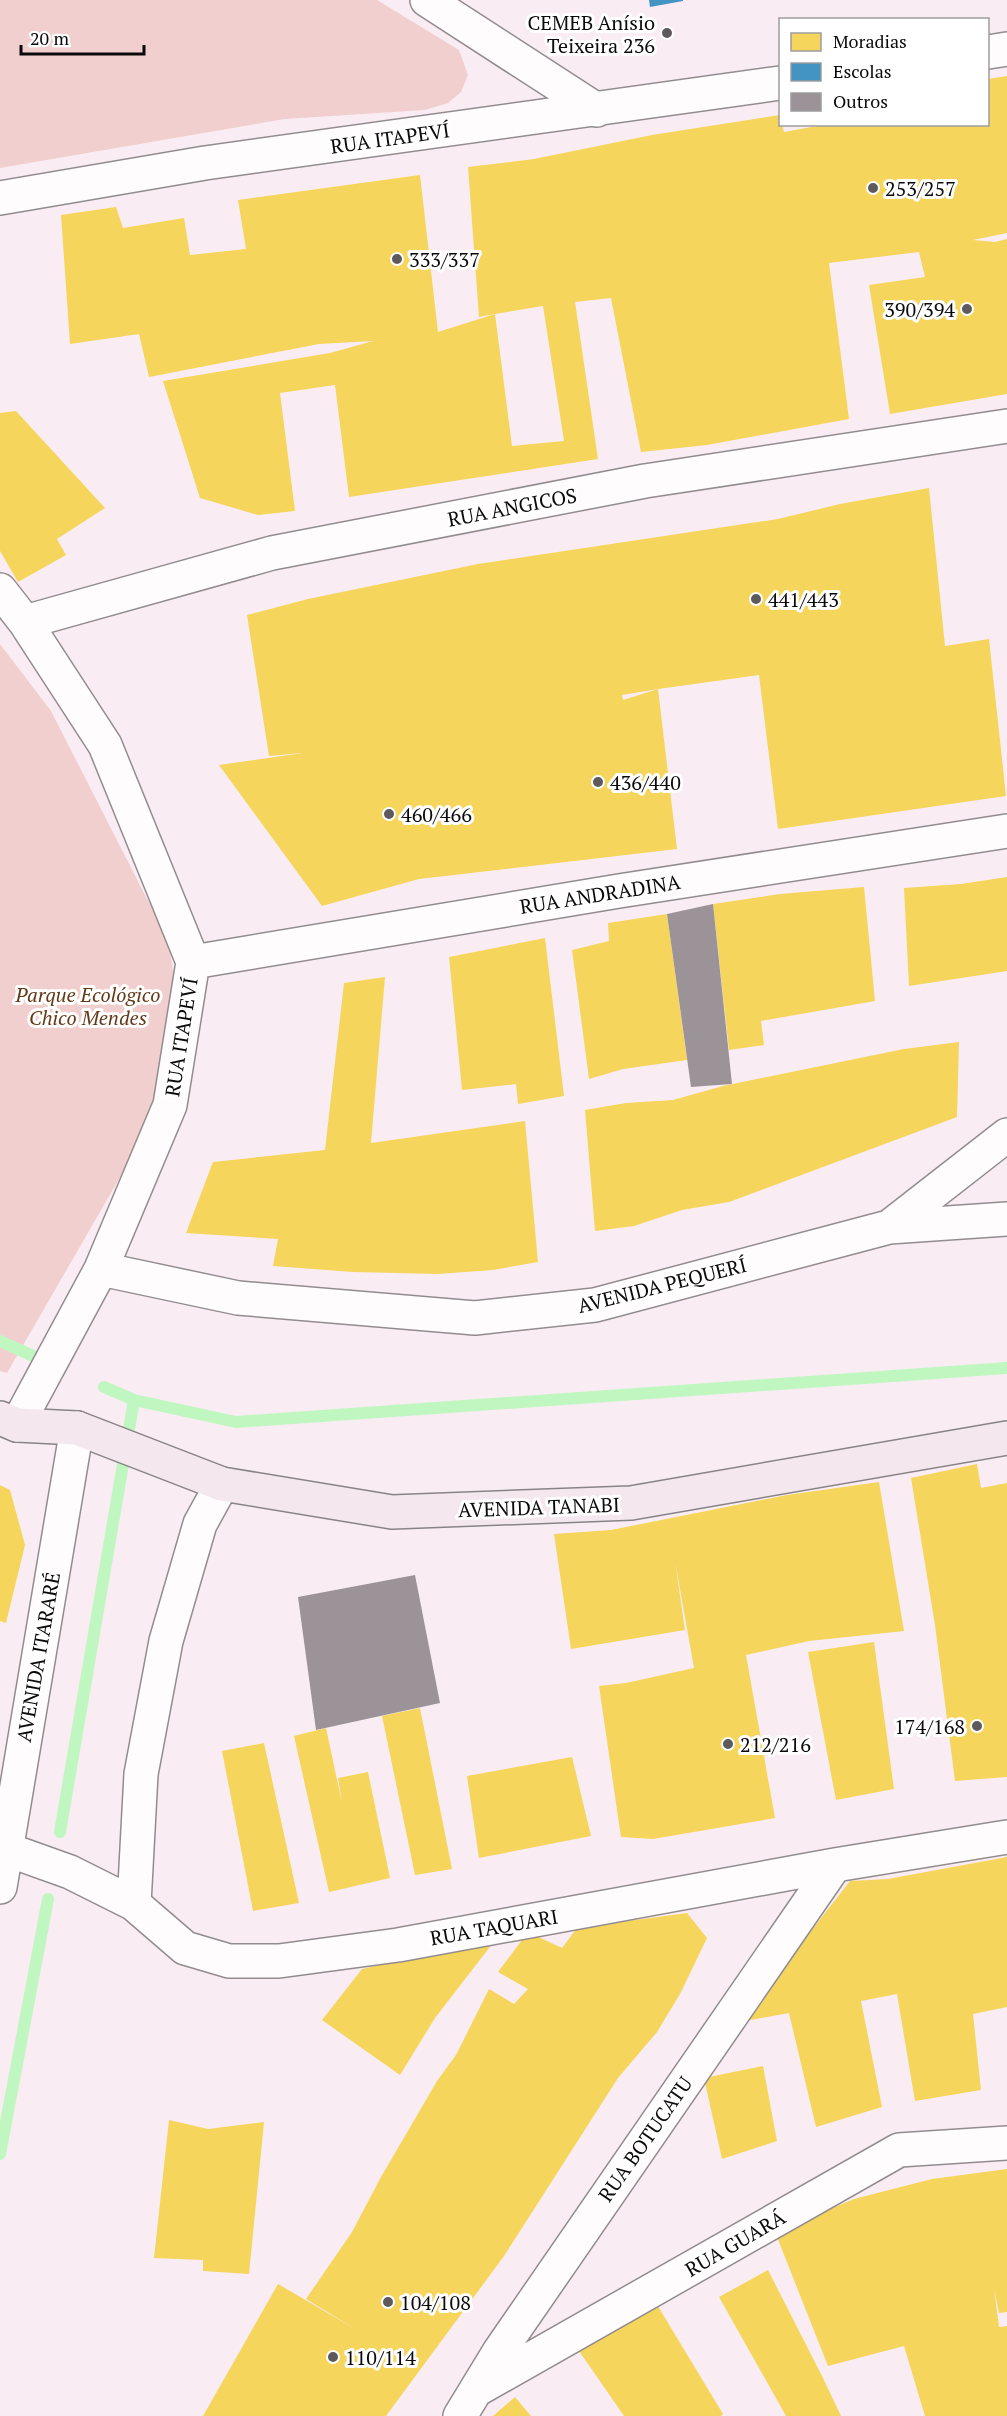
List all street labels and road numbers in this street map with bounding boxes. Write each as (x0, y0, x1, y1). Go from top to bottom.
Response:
street label: RUA ITAPEVÍ (329, 116, 451, 160)
street label: RUA ANGICOS (445, 481, 579, 533)
street label: RUA ANDRADINA (518, 868, 683, 920)
street label: RUA ITAPEVÍ (158, 976, 204, 1098)
street label: AVENIDA PEQUERÍ (575, 1251, 749, 1319)
street label: AVENIDA TANABI (458, 1491, 620, 1523)
street label: AVENIDA ITARARÉ (10, 1570, 66, 1744)
street label: RUA TAQUARI (428, 1902, 560, 1952)
street label: RUA BOTUCATU (592, 2071, 699, 2207)
street label: RUA GUARÁ (680, 2203, 790, 2283)

